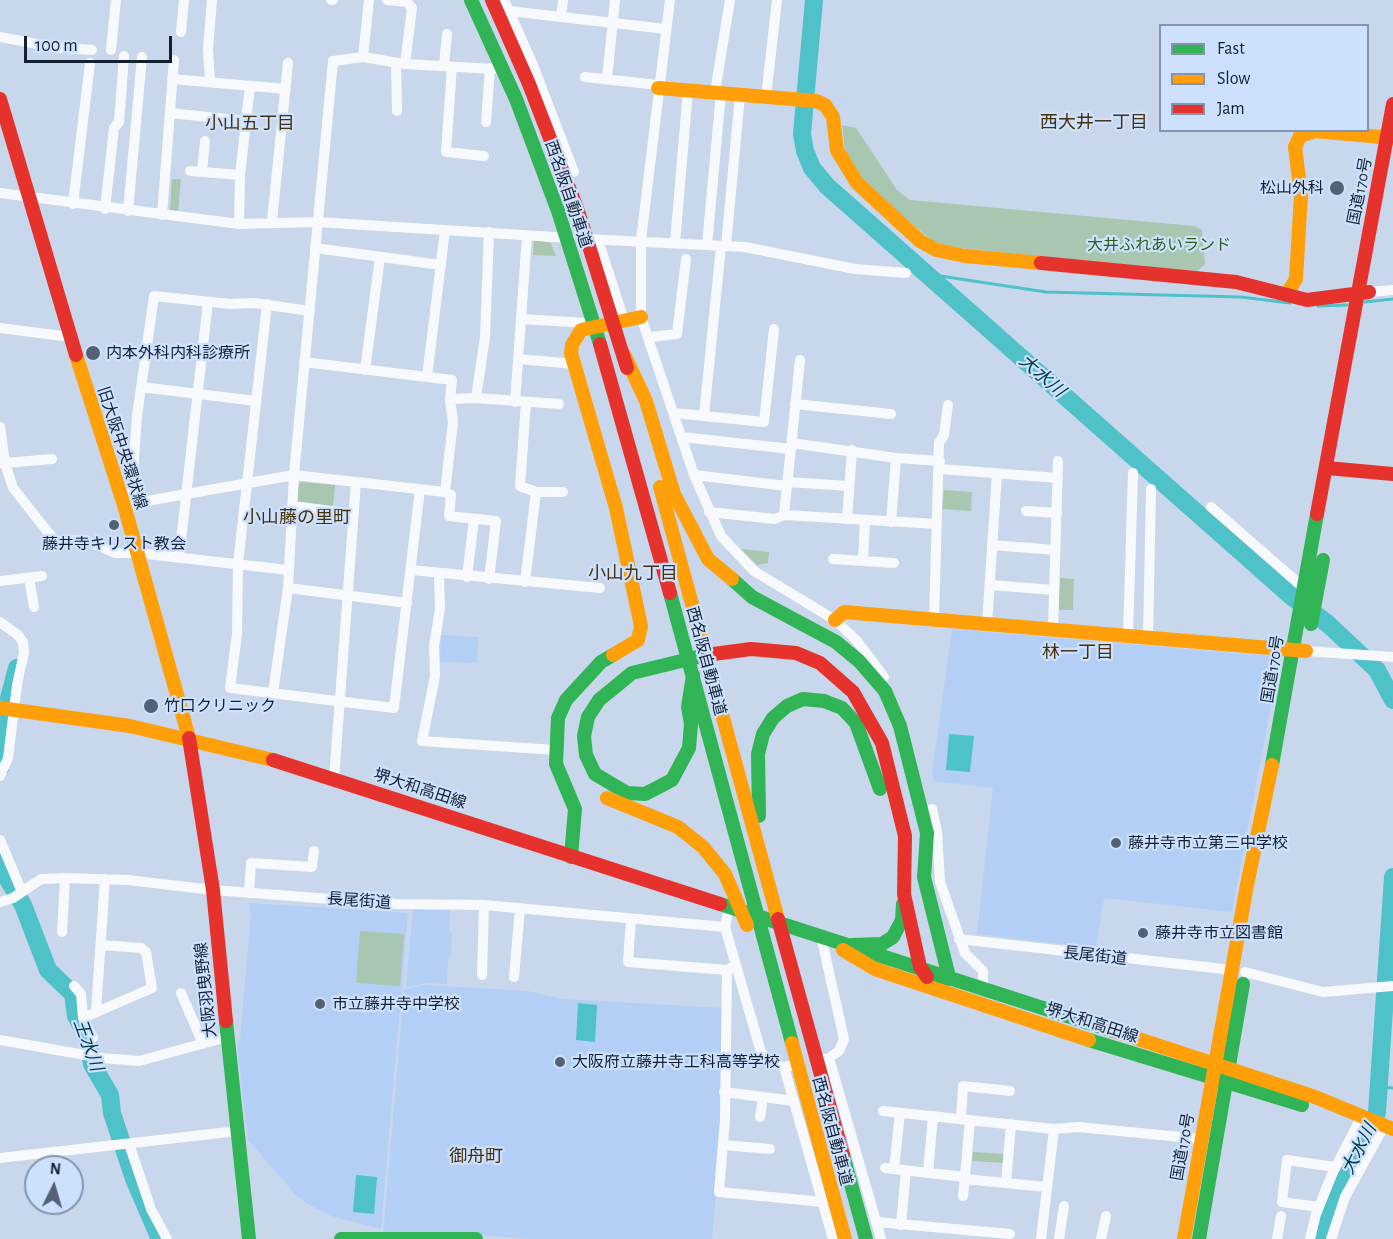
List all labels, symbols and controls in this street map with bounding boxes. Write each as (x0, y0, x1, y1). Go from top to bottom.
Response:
scale bar (27, 24, 176, 62)
legend (1159, 24, 1369, 132)
text: 100 m (35, 37, 78, 55)
text: Fast (1217, 40, 1245, 58)
text: Slow (1217, 70, 1250, 88)
text: Jam (1217, 100, 1245, 118)
district label: 西大井一丁目 (1040, 112, 1148, 134)
district label: 小山五丁目 (205, 113, 295, 135)
street label: 西名阪自動車道 (541, 138, 595, 250)
street label: 国道170号 (1344, 155, 1376, 227)
place label: 松山外科 (1260, 178, 1324, 198)
marker: 松山外科 (1328, 179, 1346, 197)
park label: 大井ふれあいランド (1087, 235, 1231, 255)
place label: 内本外科内科診療所 (106, 343, 250, 363)
marker: 内本外科内科診療所 (84, 344, 102, 362)
water label: 大水川 (1015, 350, 1069, 402)
street label: 旧大阪中央環状線 (93, 384, 151, 512)
district label: 小山藤の里町 (243, 507, 351, 529)
marker: 藤井寺キリスト教会 (107, 518, 121, 532)
place label: 藤井寺キリスト教会 (42, 534, 186, 554)
district label: 小山九丁目 (588, 563, 678, 585)
street label: 西名阪自動車道 (682, 604, 730, 718)
street label: 国道170号 (1258, 634, 1288, 704)
district label: 林一丁目 (1042, 642, 1114, 664)
place label: 竹口クリニック (164, 696, 276, 716)
marker: 竹口クリニック (142, 697, 160, 715)
street label: 堺大和高田線 (371, 765, 469, 813)
place label: 藤井寺市立第三中学校 (1128, 833, 1288, 853)
marker: 藤井寺市立第三中学校 (1109, 836, 1123, 850)
street label: 長尾街道 (326, 889, 392, 913)
place label: 藤井寺市立図書館 (1155, 923, 1283, 943)
marker: 藤井寺市立図書館 (1136, 926, 1150, 940)
street label: 大阪羽曳野線 (191, 941, 221, 1039)
street label: 長尾街道 (1062, 943, 1128, 969)
place label: 市立藤井寺中学校 (332, 994, 460, 1014)
marker: 市立藤井寺中学校 (313, 997, 327, 1011)
street label: 堺大和高田線 (1043, 999, 1141, 1047)
water label: 王水川 (69, 1016, 107, 1074)
place label: 大阪府立藤井寺工科高等学校 (572, 1052, 780, 1072)
marker: 大阪府立藤井寺工科高等学校 (553, 1055, 567, 1069)
street label: 西名阪自動車道 (808, 1074, 856, 1188)
street label: 国道170号 (1168, 1112, 1198, 1182)
water label: 大水川 (1337, 1120, 1381, 1178)
district label: 御舟町 (449, 1146, 503, 1168)
north arrow (24, 1155, 84, 1215)
text: N (49, 1161, 62, 1178)

